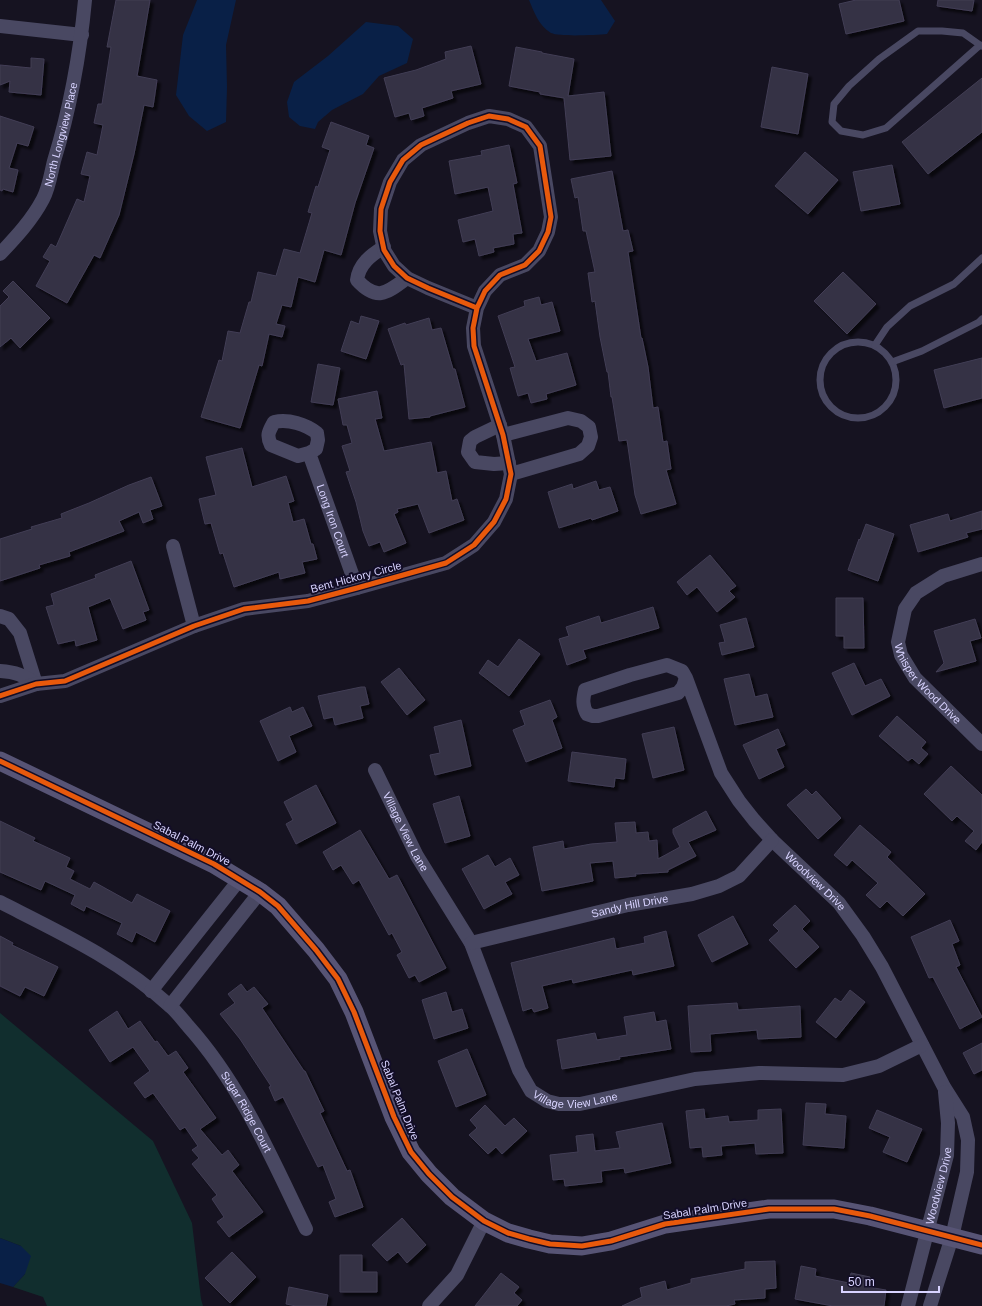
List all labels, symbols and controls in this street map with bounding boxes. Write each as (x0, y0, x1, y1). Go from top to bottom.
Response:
street label: North Longview Place (42, 81, 79, 188)
street label: Long Iron Court (315, 483, 352, 559)
street label: Bent Hickory Circle (309, 559, 403, 595)
street label: Whisper Wood Drive (893, 642, 964, 726)
street label: Village View Lane (381, 790, 431, 874)
street label: Sabal Palm Drive (151, 818, 233, 868)
street label: Woodview Drive (783, 849, 848, 913)
street label: Sandy Hill Drive (590, 892, 669, 920)
street label: Sabal Palm Drive (379, 1058, 421, 1142)
street label: Sugar Ridge Court (219, 1069, 274, 1154)
street label: Village View Lane (531, 1088, 619, 1110)
street label: Woodview Drive (923, 1147, 953, 1226)
street label: Sabal Palm Drive (662, 1196, 748, 1222)
scale bar (842, 1268, 939, 1294)
text: 50 m (848, 1275, 875, 1289)

